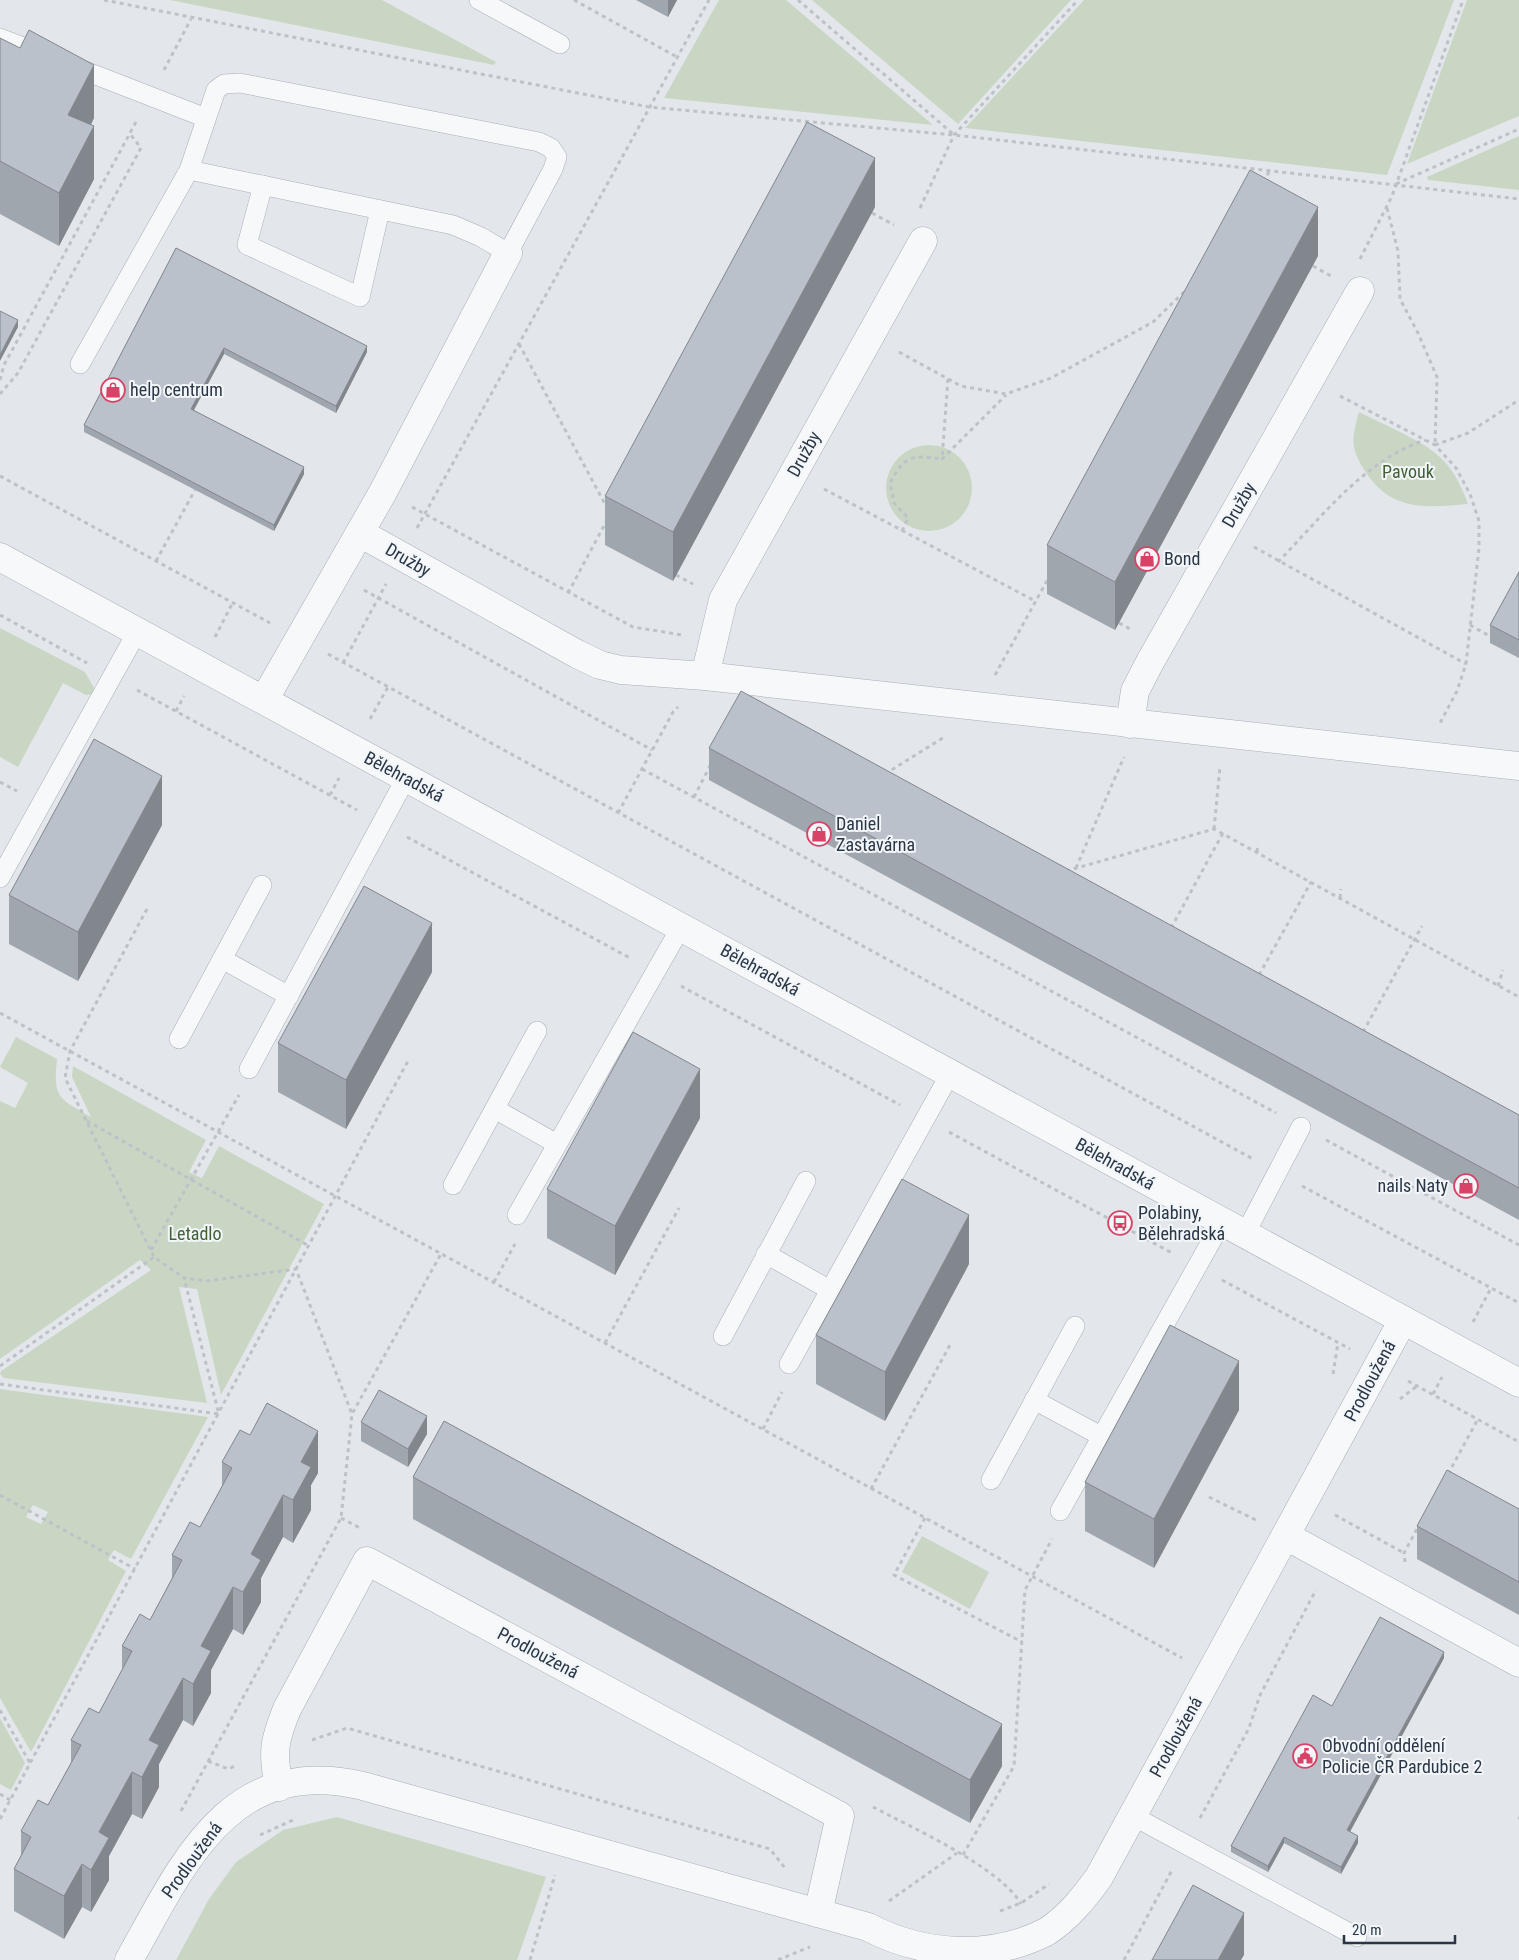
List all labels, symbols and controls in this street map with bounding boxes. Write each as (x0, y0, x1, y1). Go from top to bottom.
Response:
shop icon: help centrum (100, 377, 126, 403)
place label: help centrum (130, 379, 223, 400)
street label: Družby (783, 427, 825, 480)
park label: Pavouk (1382, 461, 1434, 482)
street label: Družby (1217, 478, 1260, 531)
street label: Družby (382, 538, 435, 581)
shop icon: Bond (1134, 546, 1160, 572)
place label: Bond (1164, 548, 1201, 569)
street label: Bělehradská (361, 747, 448, 806)
place label: Daniel Zastavárna (836, 813, 915, 855)
shop icon: Daniel Zastavárna (806, 821, 832, 847)
street label: Bělehradská (717, 939, 803, 1000)
street label: Bělehradská (1072, 1133, 1158, 1194)
shop icon: nails Naty (1453, 1173, 1479, 1199)
place label: nails Naty (1377, 1175, 1448, 1196)
place label: Polabiny, Bělehradská (1138, 1202, 1225, 1244)
bus stop icon: Polabiny, Bělehradská (1107, 1210, 1133, 1236)
park label: Letadlo (168, 1223, 222, 1244)
street label: Prodloužená (1339, 1337, 1400, 1425)
street label: Prodloužená (494, 1622, 582, 1683)
street label: Prodloužená (1145, 1693, 1206, 1781)
place label: Obvodní oddělení Policie ČR Pardubice 2 (1322, 1735, 1482, 1777)
public building icon: Obvodní oddělení Policie ČR Pardubice 2 (1292, 1743, 1318, 1769)
street label: Prodloužená (157, 1818, 226, 1902)
scale bar (1344, 1912, 1455, 1944)
text: 20 m (1352, 1921, 1382, 1939)

